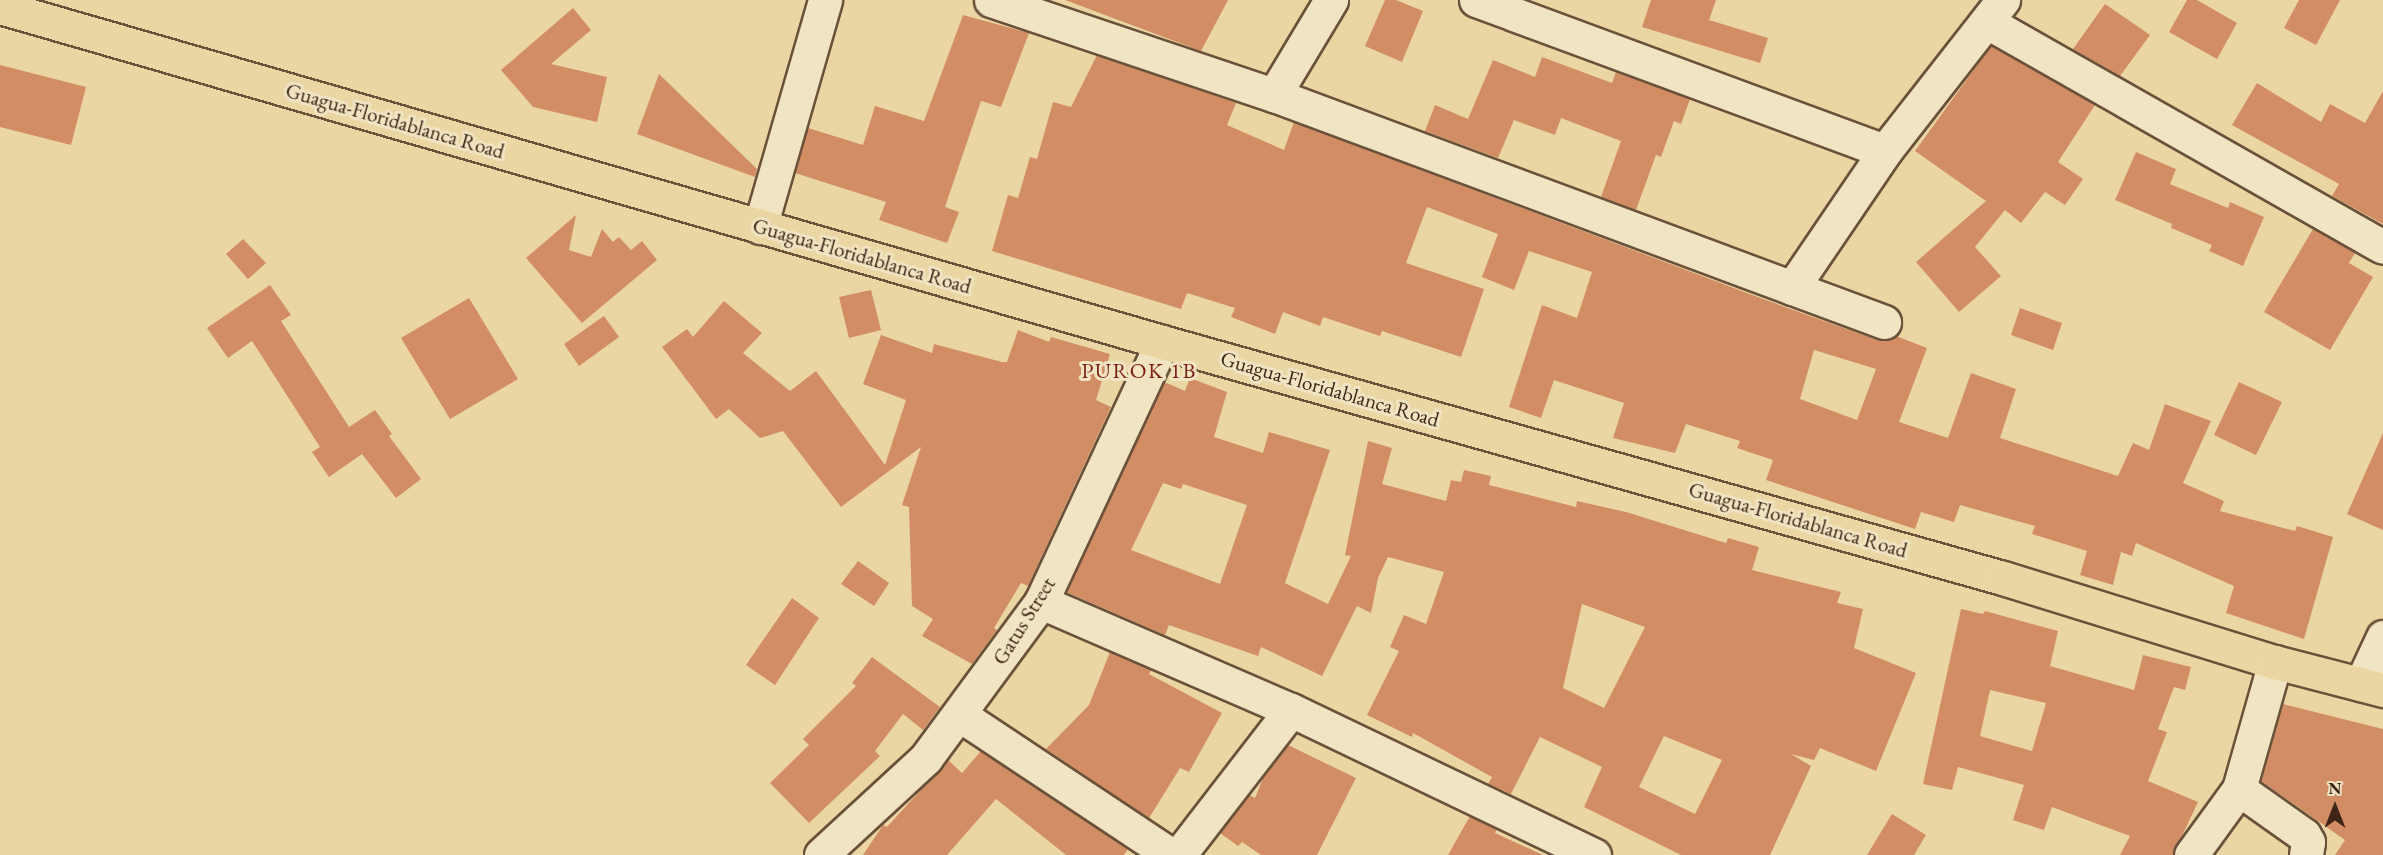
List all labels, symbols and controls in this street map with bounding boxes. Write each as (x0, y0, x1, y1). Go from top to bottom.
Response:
street label: Guagua-Floridablanca Road (283, 78, 507, 164)
street label: Guagua-Floridablanca Road (750, 213, 974, 299)
street label: Guagua-Floridablanca Road (1218, 346, 1442, 432)
district label: PUROK 1B (1081, 358, 1197, 384)
street label: Guagua-Floridablanca Road (1686, 477, 1910, 563)
street label: Gatus Street (987, 573, 1061, 669)
north arrow (2305, 777, 2365, 837)
text: N (2329, 778, 2341, 799)

